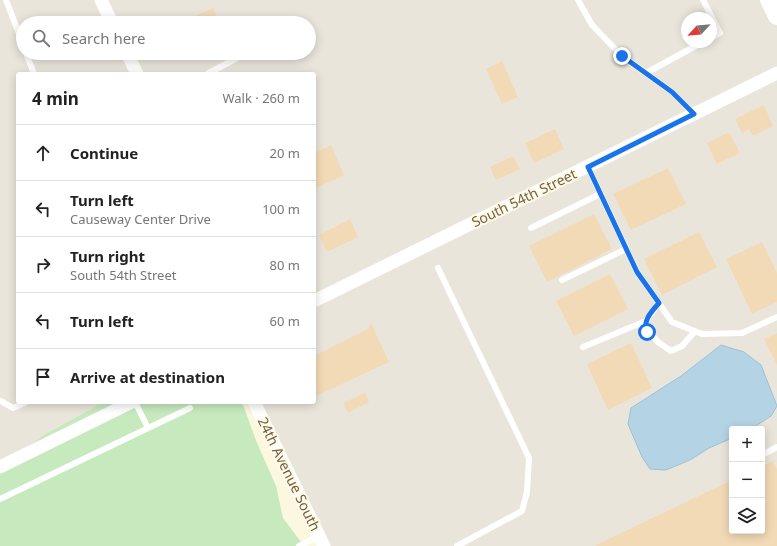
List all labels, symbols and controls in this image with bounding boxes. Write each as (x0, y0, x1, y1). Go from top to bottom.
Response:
north arrow (681, 12, 717, 48)
search box (16, 16, 316, 60)
icon: search (30, 27, 52, 49)
text: Search here (62, 28, 145, 48)
route end (613, 47, 631, 65)
text: 4 min (32, 87, 79, 110)
text: Walk · 260 m (222, 89, 300, 107)
icon: ahead (32, 142, 54, 164)
text: Continue (70, 143, 138, 163)
text: 20 m (270, 144, 300, 162)
street label: South 54th Street (468, 164, 579, 231)
text: Turn left (70, 190, 134, 210)
icon: left (32, 198, 54, 220)
text: 100 m (262, 200, 300, 218)
text: Causeway Center Drive (70, 210, 211, 228)
text: Turn right (70, 246, 145, 266)
icon: right (32, 254, 54, 276)
text: 80 m (270, 256, 300, 274)
text: South 54th Street (70, 266, 176, 284)
icon: left (32, 310, 54, 332)
text: Turn left (70, 311, 134, 331)
text: 60 m (270, 312, 300, 330)
route start (638, 323, 656, 341)
icon: arrive (32, 366, 54, 388)
text: Arrive at destination (70, 367, 225, 387)
street label: 24th Avenue South (254, 414, 325, 534)
map controls (729, 426, 765, 534)
button: + (729, 426, 765, 462)
button: − (729, 462, 765, 498)
button: layers (729, 498, 765, 534)

